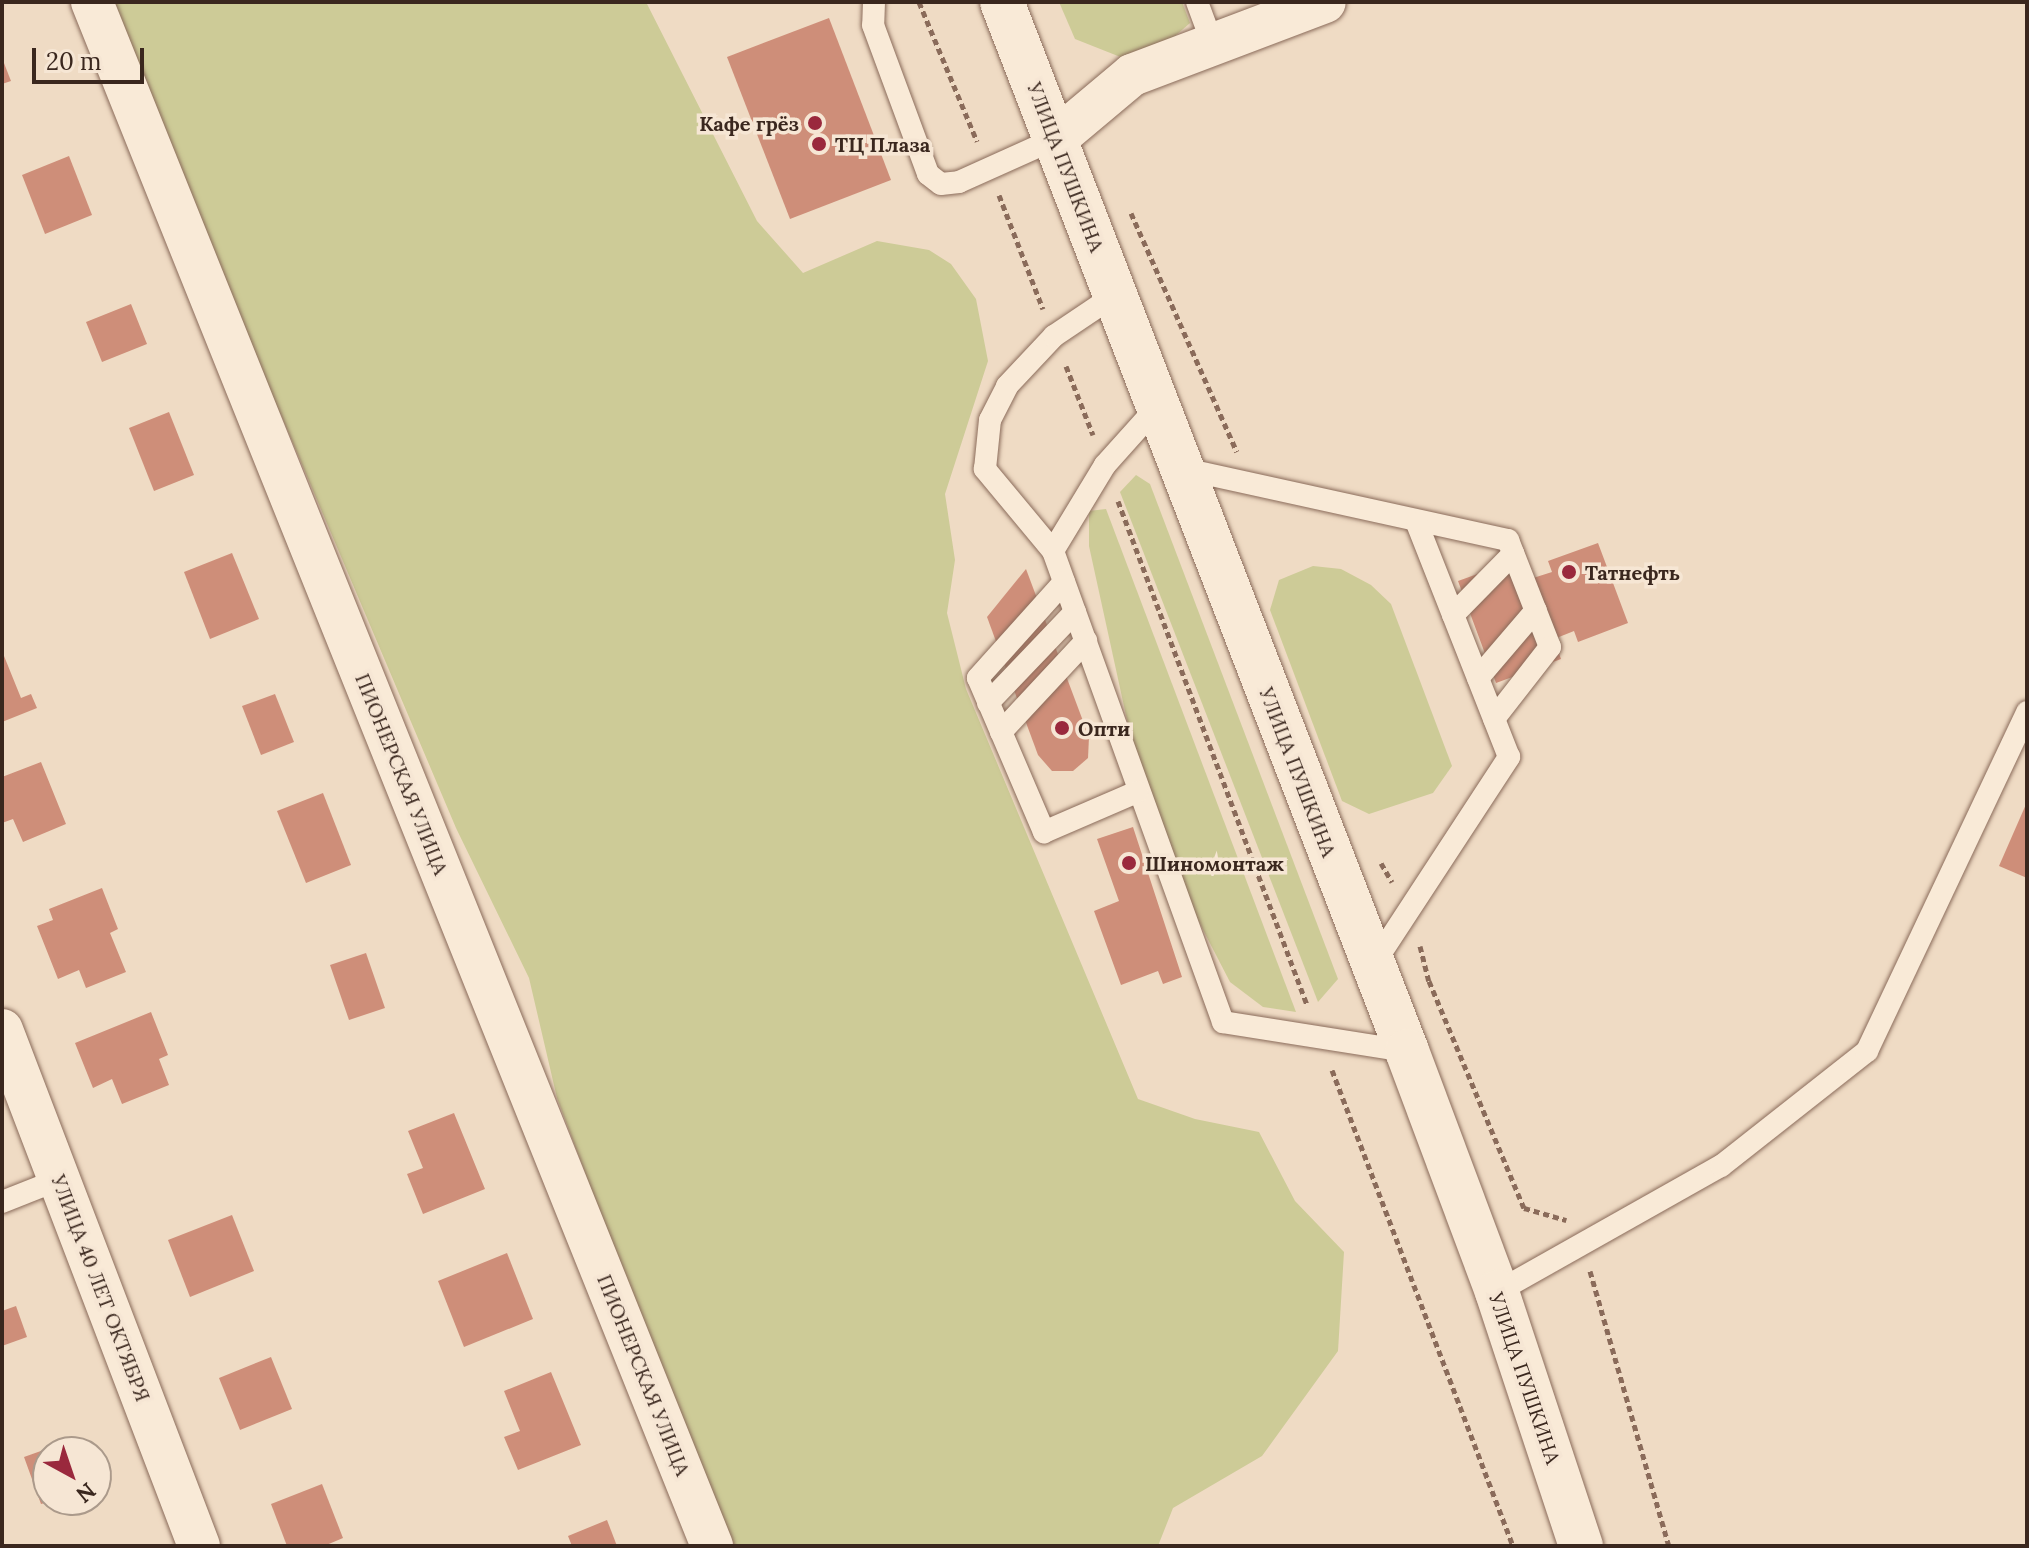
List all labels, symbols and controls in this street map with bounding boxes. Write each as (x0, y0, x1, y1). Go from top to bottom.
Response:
scale bar (36, 32, 148, 82)
text: 20 m (46, 46, 102, 77)
street label: УЛИЦА ПУШКИНА (1023, 79, 1109, 255)
place label: Кафе грёз (699, 111, 799, 135)
marker: Кафе грёз (806, 114, 824, 132)
place label: ТЦ Плаза (835, 132, 930, 156)
marker: ТЦ Плаза (810, 135, 828, 153)
place label: Татнефть (1585, 560, 1680, 584)
marker: Татнефть (1560, 563, 1578, 581)
street label: ПИОНЕРСКАЯ УЛИЦА (351, 670, 453, 878)
street label: УЛИЦА ПУШКИНА (1255, 684, 1341, 860)
place label: Опти (1078, 716, 1130, 740)
marker: Опти (1053, 719, 1071, 737)
place label: Шиномонтаж (1145, 851, 1284, 875)
marker: Шиномонтаж (1120, 854, 1138, 872)
street label: УЛИЦА 40 ЛЕТ ОКТЯБРЯ (47, 1171, 155, 1405)
street label: ПИОНЕРСКАЯ УЛИЦА (593, 1271, 695, 1479)
street label: УЛИЦА ПУШКИНА (1484, 1289, 1566, 1467)
north arrow (32, 1436, 112, 1516)
text: N (71, 1477, 102, 1509)

